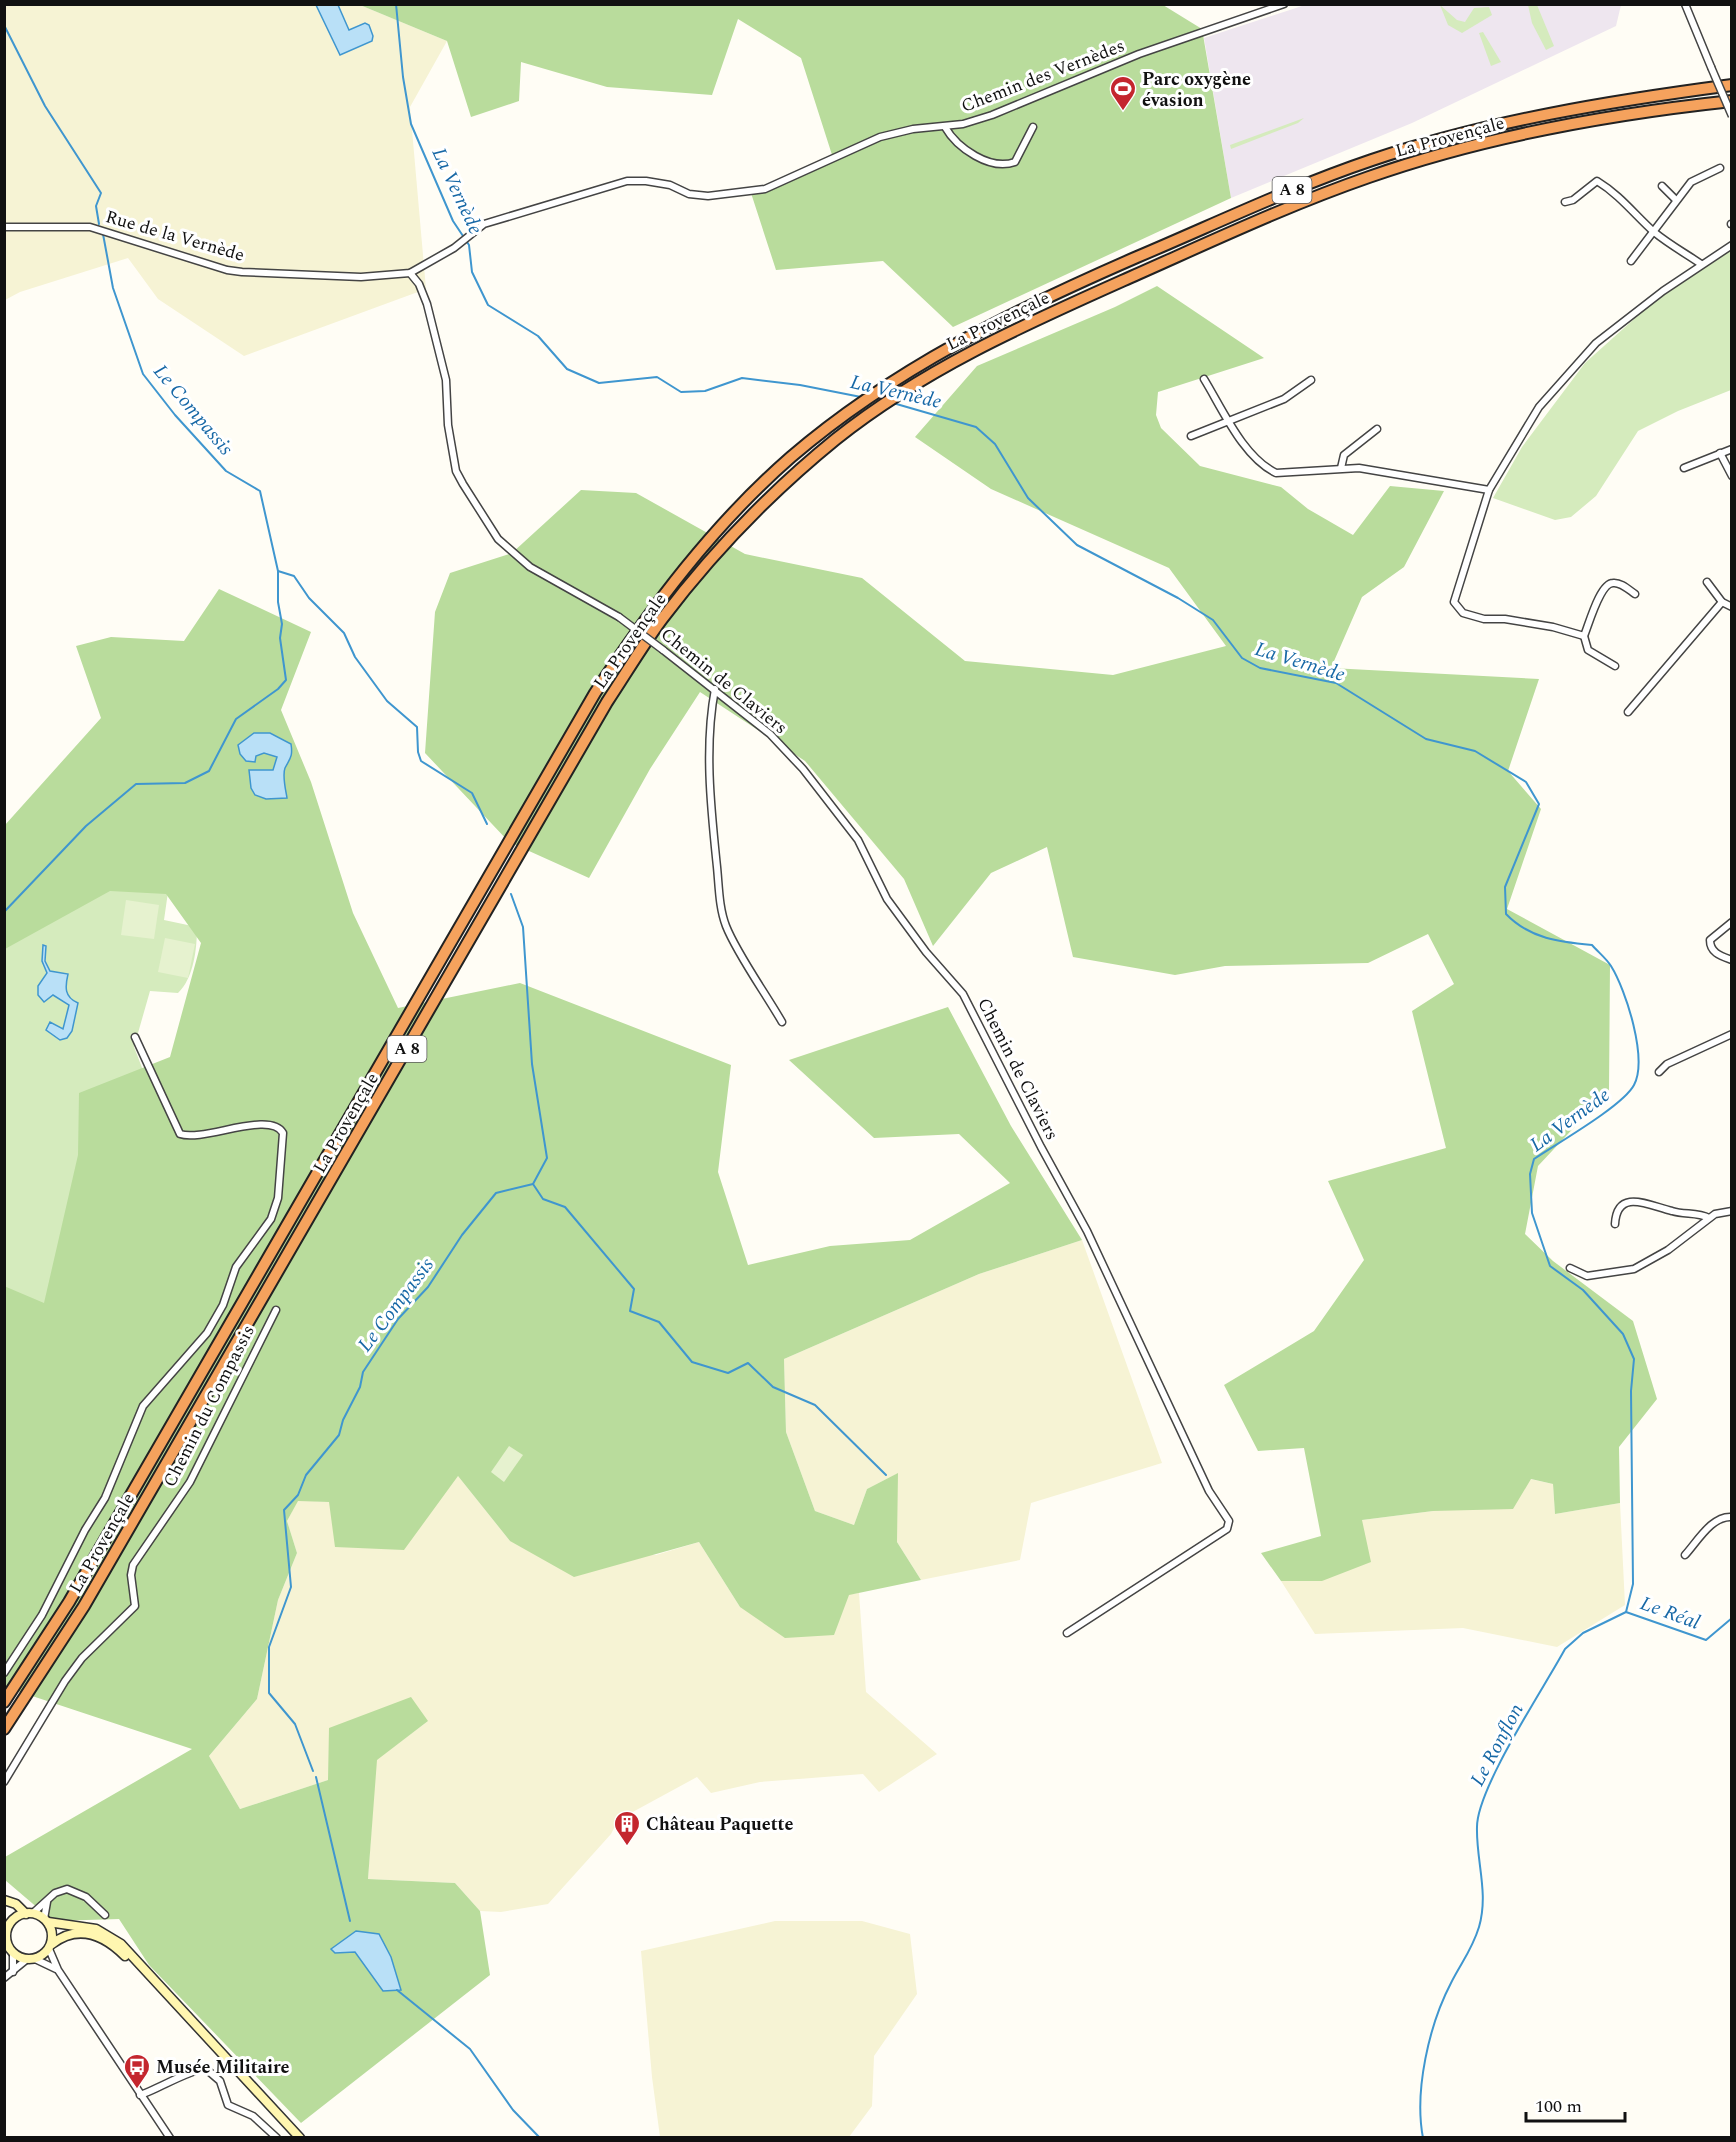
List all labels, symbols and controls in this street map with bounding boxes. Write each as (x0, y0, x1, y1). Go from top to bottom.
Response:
street label: Chemin des Vernèdes (957, 32, 1129, 120)
place label: Parc oxygène évasion (1142, 66, 1251, 114)
sports icon: Parc oxygène évasion (1108, 74, 1138, 112)
street label: La Provençale (1392, 109, 1508, 165)
water label: La Vernède (424, 142, 490, 240)
road number: A 8 (1272, 177, 1312, 203)
street label: Rue de la Vernède (102, 203, 248, 269)
street label: La Provençale (942, 284, 1054, 358)
water label: Le Compassis (146, 358, 240, 462)
water label: La Vernède (847, 367, 945, 417)
street label: La Provençale (587, 587, 673, 695)
street label: Chemin de Claviers (655, 621, 793, 741)
water label: La Vernède (1251, 634, 1349, 690)
street label: Chemin de Claviers (970, 993, 1066, 1145)
road number: A 8 (388, 1036, 426, 1062)
street label: La Provençale (306, 1068, 386, 1178)
water label: La Vernède (1524, 1080, 1617, 1159)
water label: Le Compassis (351, 1252, 441, 1358)
street label: Chemin du Compassis (156, 1320, 262, 1492)
street label: La Provençale (62, 1488, 142, 1598)
water label: Le Réal (1636, 1588, 1704, 1638)
water label: Le Ronflon (1463, 1698, 1532, 1792)
building icon: Château Paquette (612, 1809, 642, 1847)
place label: Château Paquette (646, 1811, 793, 1838)
bus stop icon: Musée Militaire (122, 2052, 152, 2090)
place label: Musée Militaire (156, 2054, 290, 2081)
scale bar (1526, 2085, 1625, 2123)
text: 100 m (1535, 2093, 1582, 2120)

